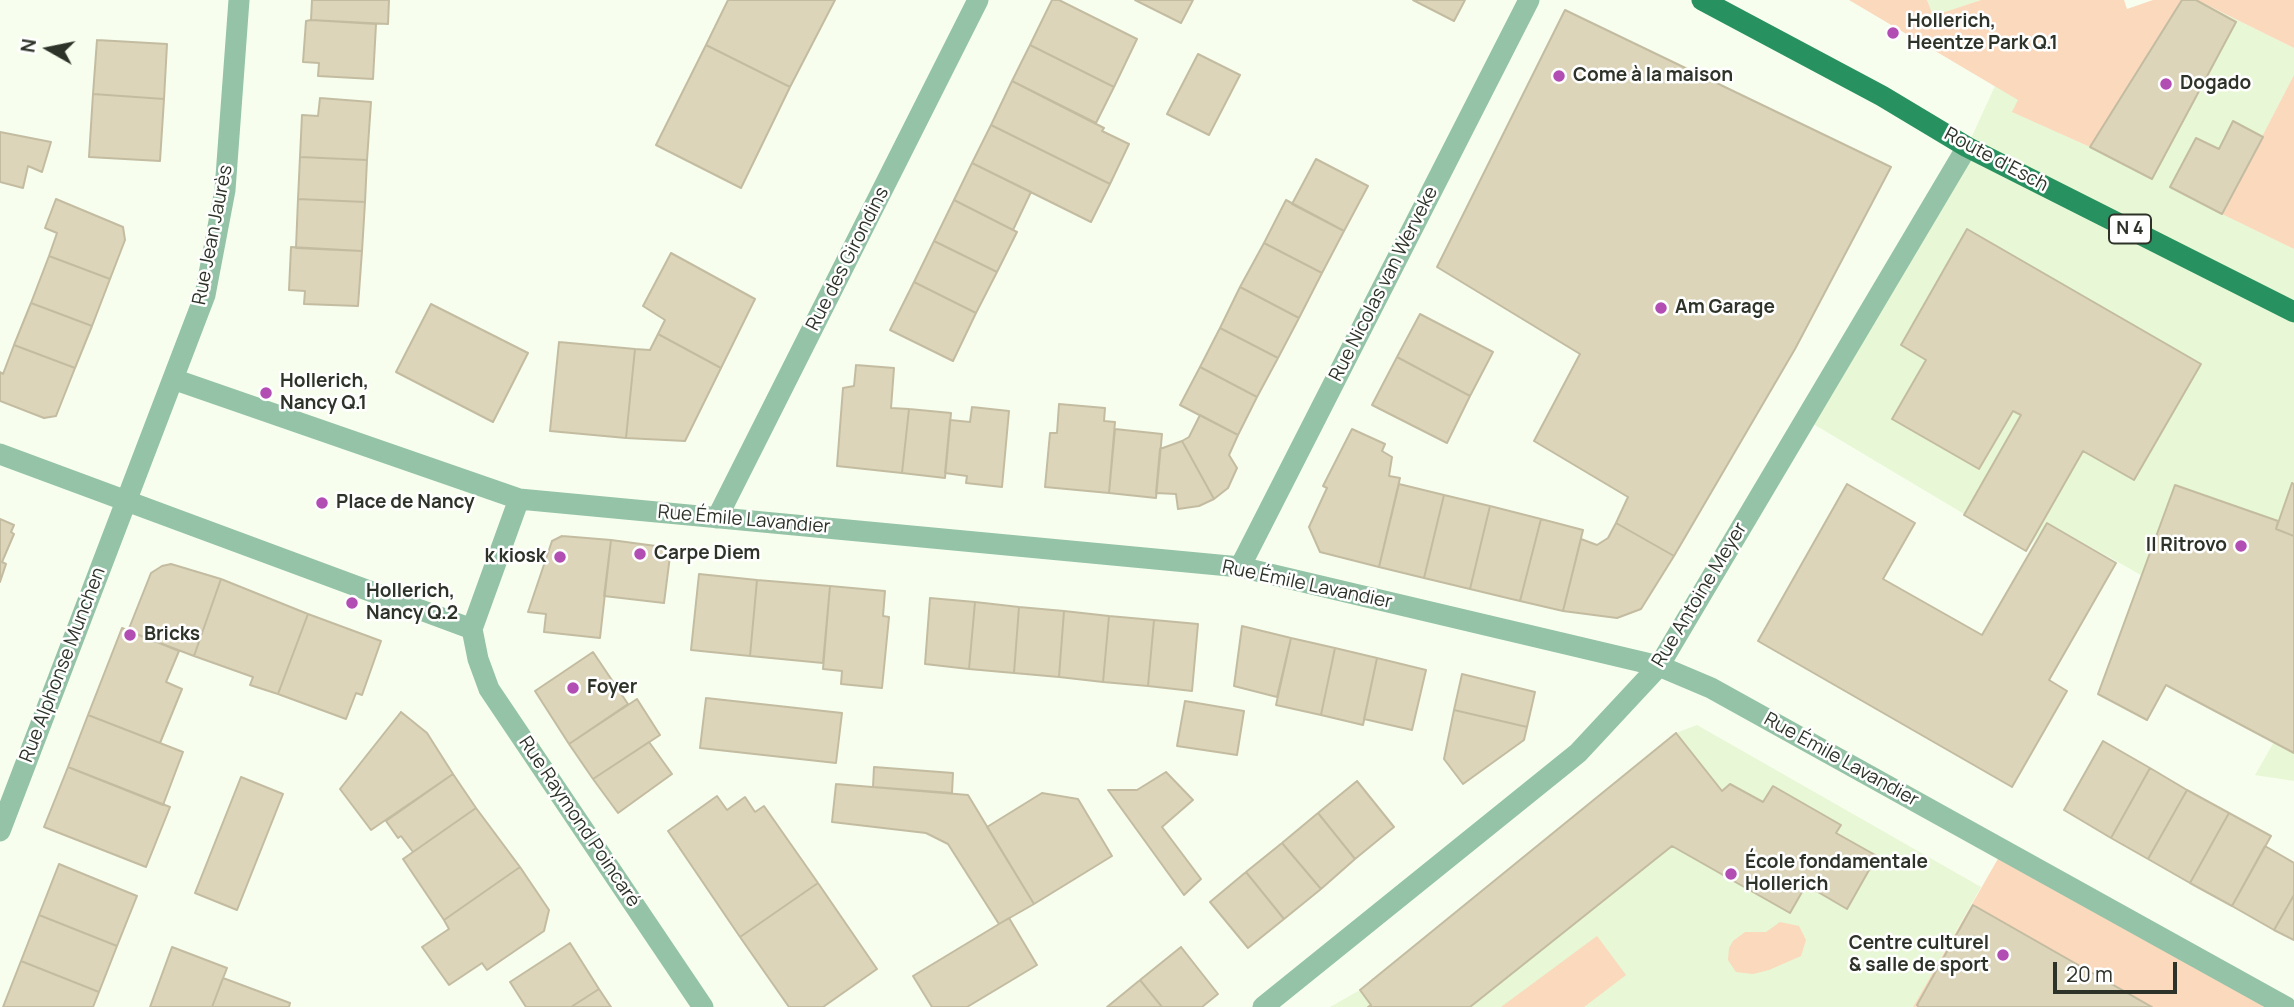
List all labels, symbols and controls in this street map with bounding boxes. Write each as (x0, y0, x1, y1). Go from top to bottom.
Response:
place label: Hollerich, Heentze Park Q.1 (1907, 11, 2058, 55)
north arrow (14, 14, 84, 84)
marker: Hollerich, Heentze Park Q.1 (1885, 25, 1901, 41)
text: N (14, 37, 42, 54)
place label: Come à la maison (1573, 65, 1733, 87)
marker: Come à la maison (1551, 68, 1567, 84)
place label: Dogado (2180, 73, 2251, 95)
marker: Dogado (2158, 76, 2174, 92)
street label: Route d'Esch (1940, 123, 2052, 197)
street label: Rue Jean Jaurès (188, 163, 238, 307)
street label: Rue des Girondins (802, 183, 894, 335)
street label: Rue Nicolas van Werveke (1325, 183, 1443, 385)
road number: N 4 (2109, 214, 2151, 244)
place label: Am Garage (1675, 297, 1775, 319)
marker: Am Garage (1653, 300, 1669, 316)
place label: Hollerich, Nancy Q.1 (280, 371, 369, 415)
marker: Hollerich, Nancy Q.1 (258, 385, 274, 401)
place label: Place de Nancy (336, 492, 475, 514)
marker: Place de Nancy (314, 495, 330, 511)
street label: Rue Émile Lavandier (657, 501, 831, 539)
street label: Rue Antoine Meyer (1648, 518, 1752, 672)
place label: Il Ritrovo (2146, 535, 2227, 557)
marker: Il Ritrovo (2233, 538, 2249, 554)
place label: Carpe Diem (654, 543, 760, 565)
place label: k kiosk (484, 546, 546, 568)
marker: Carpe Diem (632, 546, 648, 562)
marker: k kiosk (552, 549, 568, 565)
street label: Rue Émile Lavandier (1220, 556, 1394, 614)
street label: Rue Alphonse Munchen (15, 564, 111, 766)
place label: Hollerich, Nancy Q.2 (366, 581, 458, 625)
marker: Hollerich, Nancy Q.2 (344, 595, 360, 611)
place label: Bricks (144, 624, 200, 646)
marker: Bricks (122, 627, 138, 643)
place label: Foyer (587, 677, 637, 699)
marker: Foyer (565, 680, 581, 696)
street label: Rue Émile Lavandier (1760, 708, 1922, 812)
street label: Rue Raymond Poincaré (513, 732, 645, 912)
place label: École fondamentale Hollerich (1745, 852, 1928, 896)
marker: École fondamentale Hollerich (1723, 866, 1739, 882)
place label: Centre culturel & salle de sport (1849, 933, 1989, 977)
marker: Centre culturel & salle de sport (1995, 947, 2011, 963)
scale bar (2056, 948, 2180, 992)
text: 20 m (2066, 960, 2113, 988)

